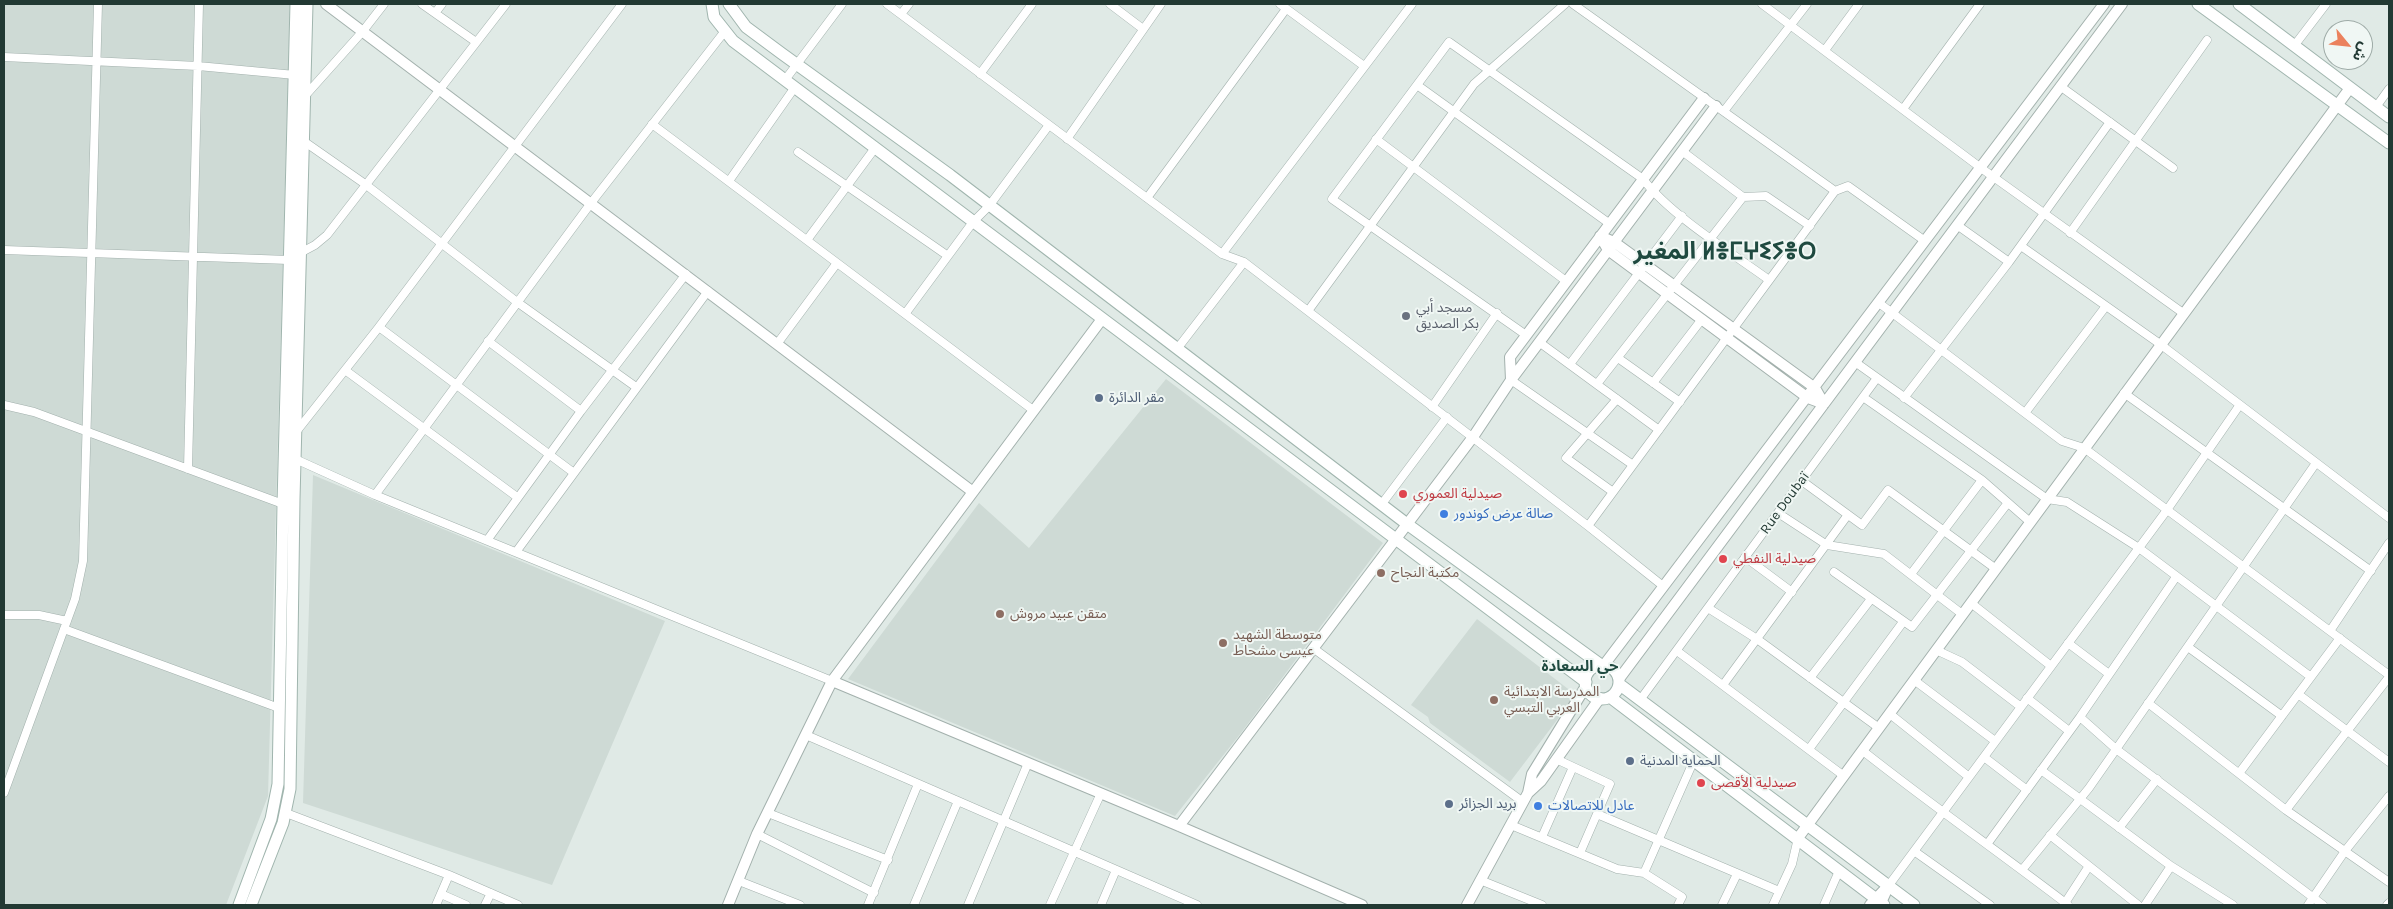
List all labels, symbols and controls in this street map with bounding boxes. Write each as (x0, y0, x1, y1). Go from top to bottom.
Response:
north arrow (2323, 20, 2373, 70)
text: ش (2349, 39, 2373, 64)
district label: المغير ⵍⴻⵎⵖⵉⵢⴻⵔ (1634, 238, 1816, 266)
place label: مسجد أبي بكر الصديق (1416, 300, 1479, 332)
marker: مسجد أبي بكر الصديق (1400, 310, 1412, 322)
place label: مقر الدائرة (1109, 390, 1164, 406)
marker: مقر الدائرة (1093, 392, 1105, 404)
street label: Rue Doubaï (1757, 468, 1813, 538)
place label: صيدلية العموري (1413, 486, 1502, 502)
marker: صيدلية العموري (1397, 488, 1409, 500)
place label: صالة عرض كوندور (1454, 506, 1553, 522)
marker: صالة عرض كوندور (1438, 508, 1450, 520)
place label: صيدلية النفطي (1733, 551, 1816, 567)
marker: صيدلية النفطي (1717, 553, 1729, 565)
place label: مكتبة النجاح (1391, 565, 1459, 581)
marker: مكتبة النجاح (1375, 567, 1387, 579)
place label: متقن عبيد مروش (1010, 606, 1107, 622)
marker: متقن عبيد مروش (994, 608, 1006, 620)
place label: متوسطة الشهيد عيسى مشحاط (1233, 627, 1322, 660)
marker: متوسطة الشهيد عيسى مشحاط (1217, 637, 1229, 649)
district label: حي السعادة (1542, 658, 1618, 676)
place label: المدرسة الابتدائية العربي التبسي (1504, 684, 1599, 716)
marker: المدرسة الابتدائية العربي التبسي (1488, 694, 1500, 706)
place label: الحماية المدنية (1640, 753, 1721, 769)
marker: الحماية المدنية (1624, 755, 1636, 767)
place label: صيدلية الأقصى (1711, 775, 1797, 791)
marker: صيدلية الأقصى (1695, 777, 1707, 789)
place label: بريد الجزائر (1459, 796, 1517, 812)
marker: بريد الجزائر (1443, 798, 1455, 810)
place label: عادل للاتصالات (1548, 798, 1634, 814)
marker: عادل للاتصالات (1532, 800, 1544, 812)

